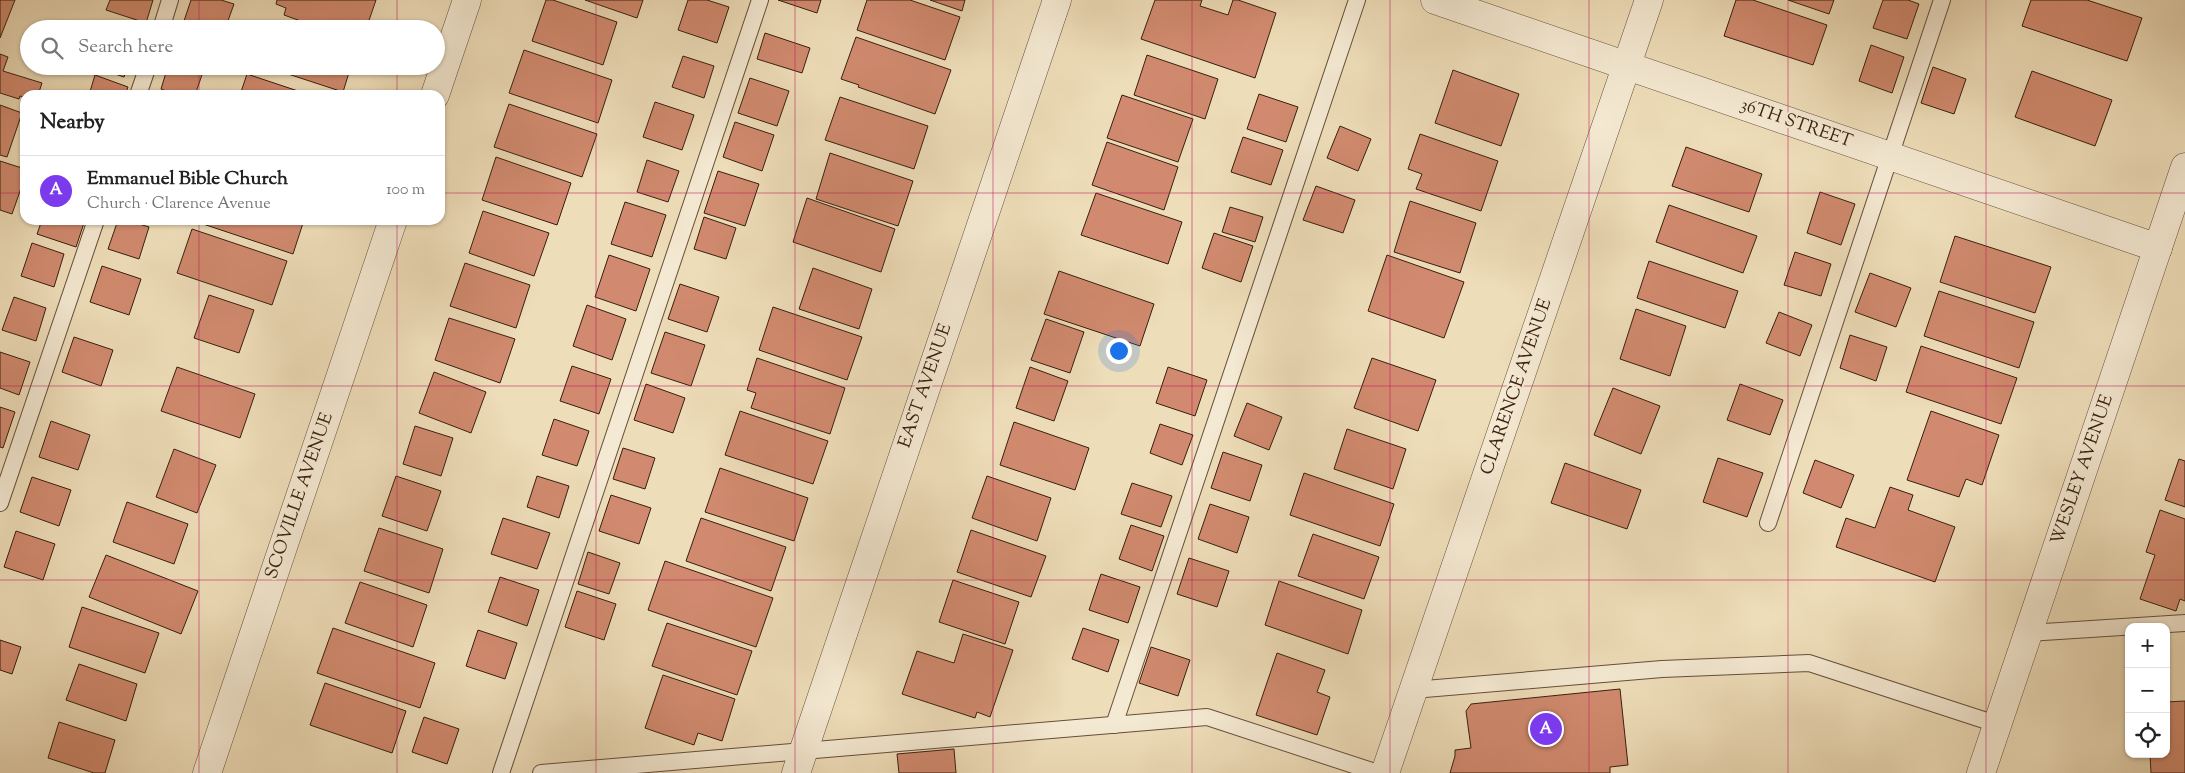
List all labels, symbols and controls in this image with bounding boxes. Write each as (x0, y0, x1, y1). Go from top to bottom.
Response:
search box (20, 20, 445, 75)
icon: search (38, 34, 66, 62)
text: Search here (78, 34, 173, 61)
street label: 36TH STREET (1736, 93, 1856, 156)
text: Nearby (40, 108, 105, 138)
text: Emmanuel Bible Church (87, 166, 288, 193)
text: A (50, 179, 63, 202)
text: 100 m (386, 179, 425, 202)
text: Church · Clarence Avenue (87, 193, 271, 216)
street label: CLARENCE AVENUE (1475, 295, 1559, 479)
street label: EAST AVENUE (893, 320, 959, 452)
your location (1106, 338, 1132, 364)
street label: WESLEY AVENUE (2045, 391, 2121, 549)
street label: SCOVILLE AVENUE (259, 409, 341, 583)
map controls (2125, 623, 2170, 758)
button: + (2125, 623, 2170, 668)
button: − (2125, 668, 2170, 713)
pin: A (1530, 710, 1562, 748)
button: locate (2125, 713, 2170, 758)

